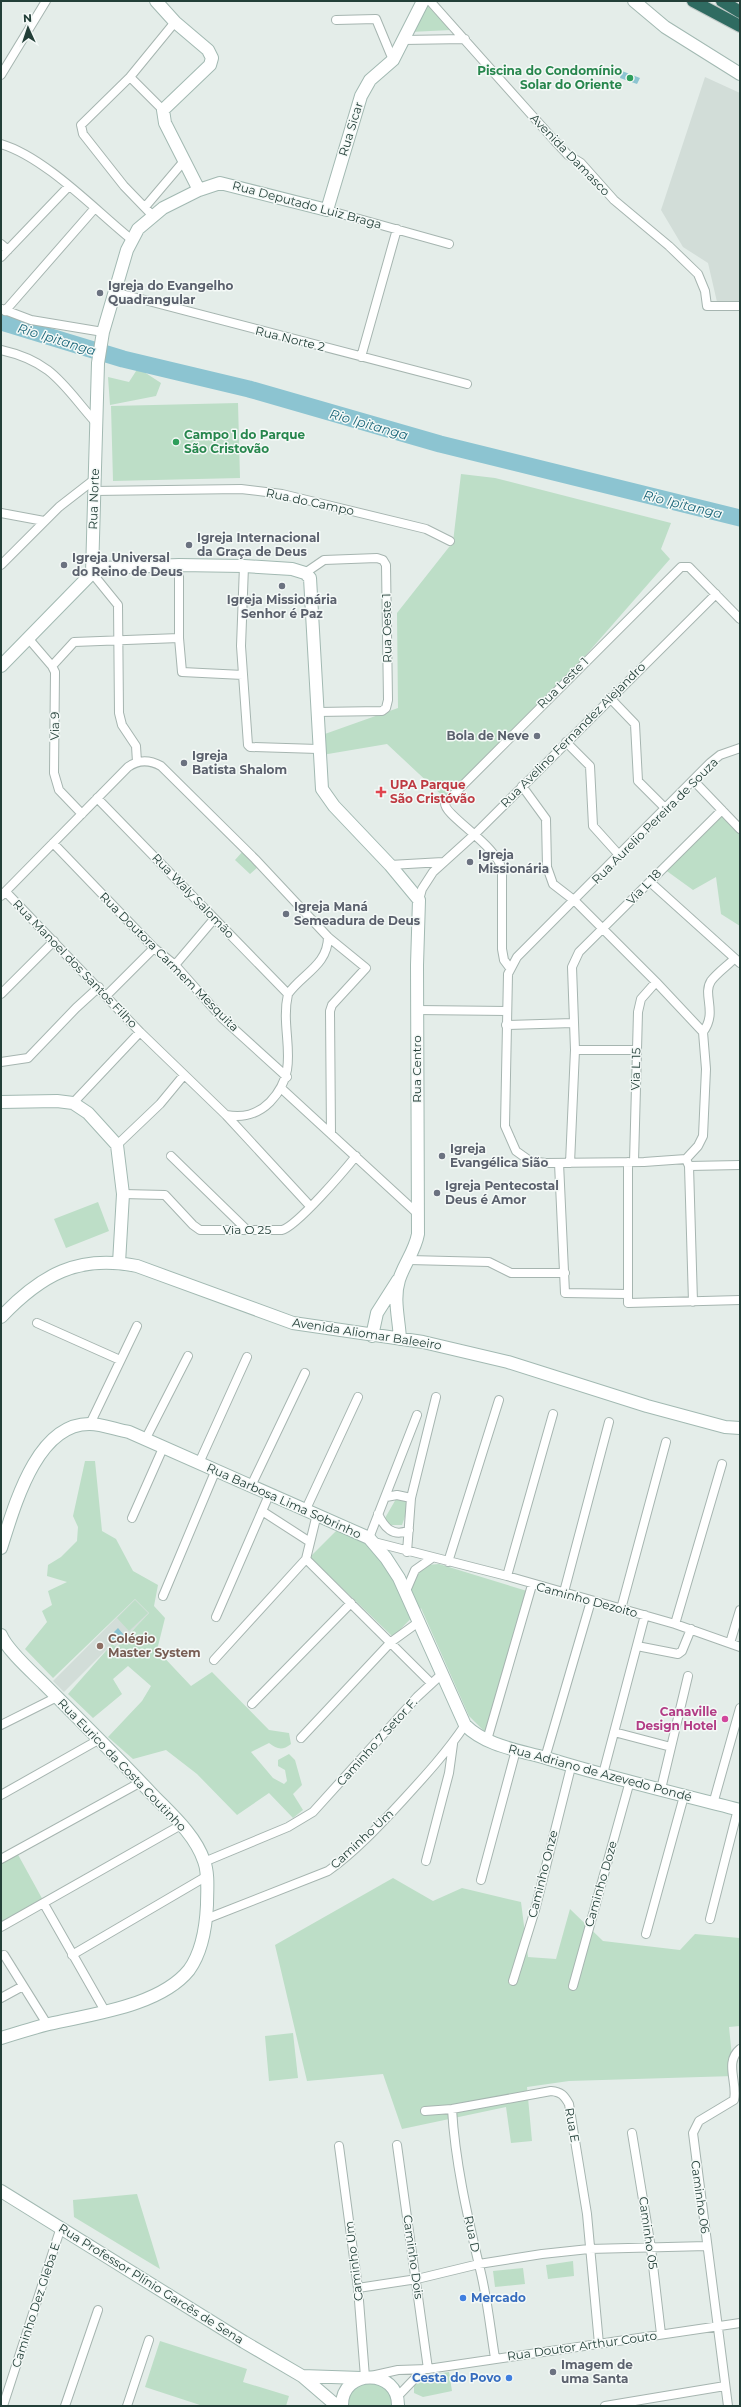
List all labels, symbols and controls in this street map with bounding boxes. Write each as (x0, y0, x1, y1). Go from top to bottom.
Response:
north arrow (8, 8, 48, 48)
text: N (23, 11, 32, 25)
place label: Piscina do Condomínio Solar do Oriente (477, 63, 622, 92)
marker: Piscina do Condomínio Solar do Oriente (625, 73, 635, 83)
street label: Rua Sicar (335, 100, 366, 158)
street label: Avenida Damasco (527, 110, 613, 199)
street label: Rua Deputado Luiz Braga (231, 177, 384, 232)
place label: Igreja do Evangelho Quadrangular (108, 278, 234, 307)
marker: Igreja do Evangelho Quadrangular (95, 288, 105, 298)
water label: Rio Ipitanga (16, 319, 98, 359)
street label: Rua Norte 2 (254, 323, 327, 354)
water label: Rio Ipitanga (328, 405, 410, 443)
place label: Campo 1 do Parque São Cristovão (184, 427, 305, 456)
marker: Campo 1 do Parque São Cristovão (171, 437, 181, 447)
street label: Rua Norte (85, 468, 102, 530)
street label: Rua do Campo (265, 485, 356, 518)
water label: Rio Ipitanga (642, 486, 724, 522)
place label: Igreja Internacional da Graça de Deus (197, 530, 320, 559)
marker: Igreja Internacional da Graça de Deus (184, 540, 194, 550)
place label: Igreja Universal do Reino de Deus (72, 550, 183, 579)
marker: Igreja Universal do Reino de Deus (59, 560, 69, 570)
marker: Igreja Missionária Senhor é Paz (277, 581, 287, 591)
place label: Igreja Missionária Senhor é Paz (227, 592, 337, 621)
street label: Rua Oeste 1 (378, 593, 395, 663)
street label: Rua Leste 1 (534, 654, 591, 711)
street label: Rua Avelino Fernandez Alejandro (497, 659, 648, 810)
street label: Via 9 (47, 711, 62, 741)
place label: Bola de Neve (447, 728, 529, 743)
marker: Bola de Neve (532, 731, 542, 741)
place label: Igreja Batista Shalom (192, 748, 287, 777)
street label: Rua Aurelio Pereira de Souza (588, 754, 721, 887)
marker: Igreja Batista Shalom (179, 758, 189, 768)
place label: UPA Parque São Cristóvão (390, 777, 475, 806)
marker: UPA Parque São Cristóvão (375, 786, 387, 798)
place label: Igreja Missionária (478, 847, 549, 876)
street label: Rua Waly Salomão (149, 850, 238, 941)
marker: Igreja Missionária (465, 857, 475, 867)
street label: Via L 18 (623, 865, 664, 908)
street label: Rua Doutora Carmem Mesquita (97, 889, 242, 1034)
street label: Rua Manoel dos Santos Filho (10, 896, 141, 1031)
place label: Igreja Maná Semeadura de Deus (294, 899, 421, 928)
marker: Igreja Maná Semeadura de Deus (281, 909, 291, 919)
street label: Rua Centro (409, 1035, 424, 1103)
street label: Via L 15 (628, 1047, 643, 1091)
place label: Igreja Evangélica Sião (450, 1141, 548, 1170)
marker: Igreja Evangélica Sião (437, 1151, 447, 1161)
place label: Igreja Pentecostal Deus é Amor (445, 1178, 559, 1207)
marker: Igreja Pentecostal Deus é Amor (432, 1188, 442, 1198)
street label: Via O 25 (223, 1222, 271, 1237)
street label: Avenida Aliomar Baleeiro (291, 1314, 443, 1353)
street label: Rua Barbosa Lima Sobrinho (205, 1460, 364, 1541)
street label: Caminho Dezoito (535, 1579, 639, 1620)
place label: Colégio Master System (108, 1631, 201, 1660)
marker: Colégio Master System (95, 1641, 105, 1651)
street label: Rua Eurico da Costa Coutinho (55, 1695, 190, 1834)
street label: Caminho 7 Setor F. (333, 1695, 420, 1789)
place label: Canaville Design Hotel (636, 1704, 717, 1733)
marker: Canaville Design Hotel (720, 1714, 730, 1724)
street label: Rua Adriano de Azevedo Pondé (507, 1741, 694, 1804)
street label: Caminho Um (327, 1806, 396, 1872)
street label: Caminho Onze (524, 1828, 561, 1919)
street label: Caminho Doze (581, 1839, 620, 1929)
street label: Rua E (562, 2106, 583, 2143)
street label: Caminho 06 (688, 2159, 713, 2234)
street label: Caminho 05 (636, 2196, 661, 2270)
street label: Caminho Dois (400, 2214, 427, 2300)
street label: Rua D (461, 2214, 484, 2254)
street label: Rua Professor Plínio Garcês de Sena (56, 2220, 247, 2347)
street label: Caminho Um (341, 2220, 366, 2302)
street label: Caminho Dez Gleba E (8, 2240, 63, 2369)
place label: Mercado (471, 2290, 526, 2305)
marker: Mercado (458, 2293, 468, 2303)
street label: Rua Doutor Arthur Couto (506, 2328, 658, 2363)
place label: Imagem de uma Santa (561, 2357, 633, 2386)
marker: Imagem de uma Santa (548, 2367, 558, 2377)
place label: Cesta do Povo (412, 2370, 501, 2385)
marker: Cesta do Povo (504, 2373, 514, 2383)

